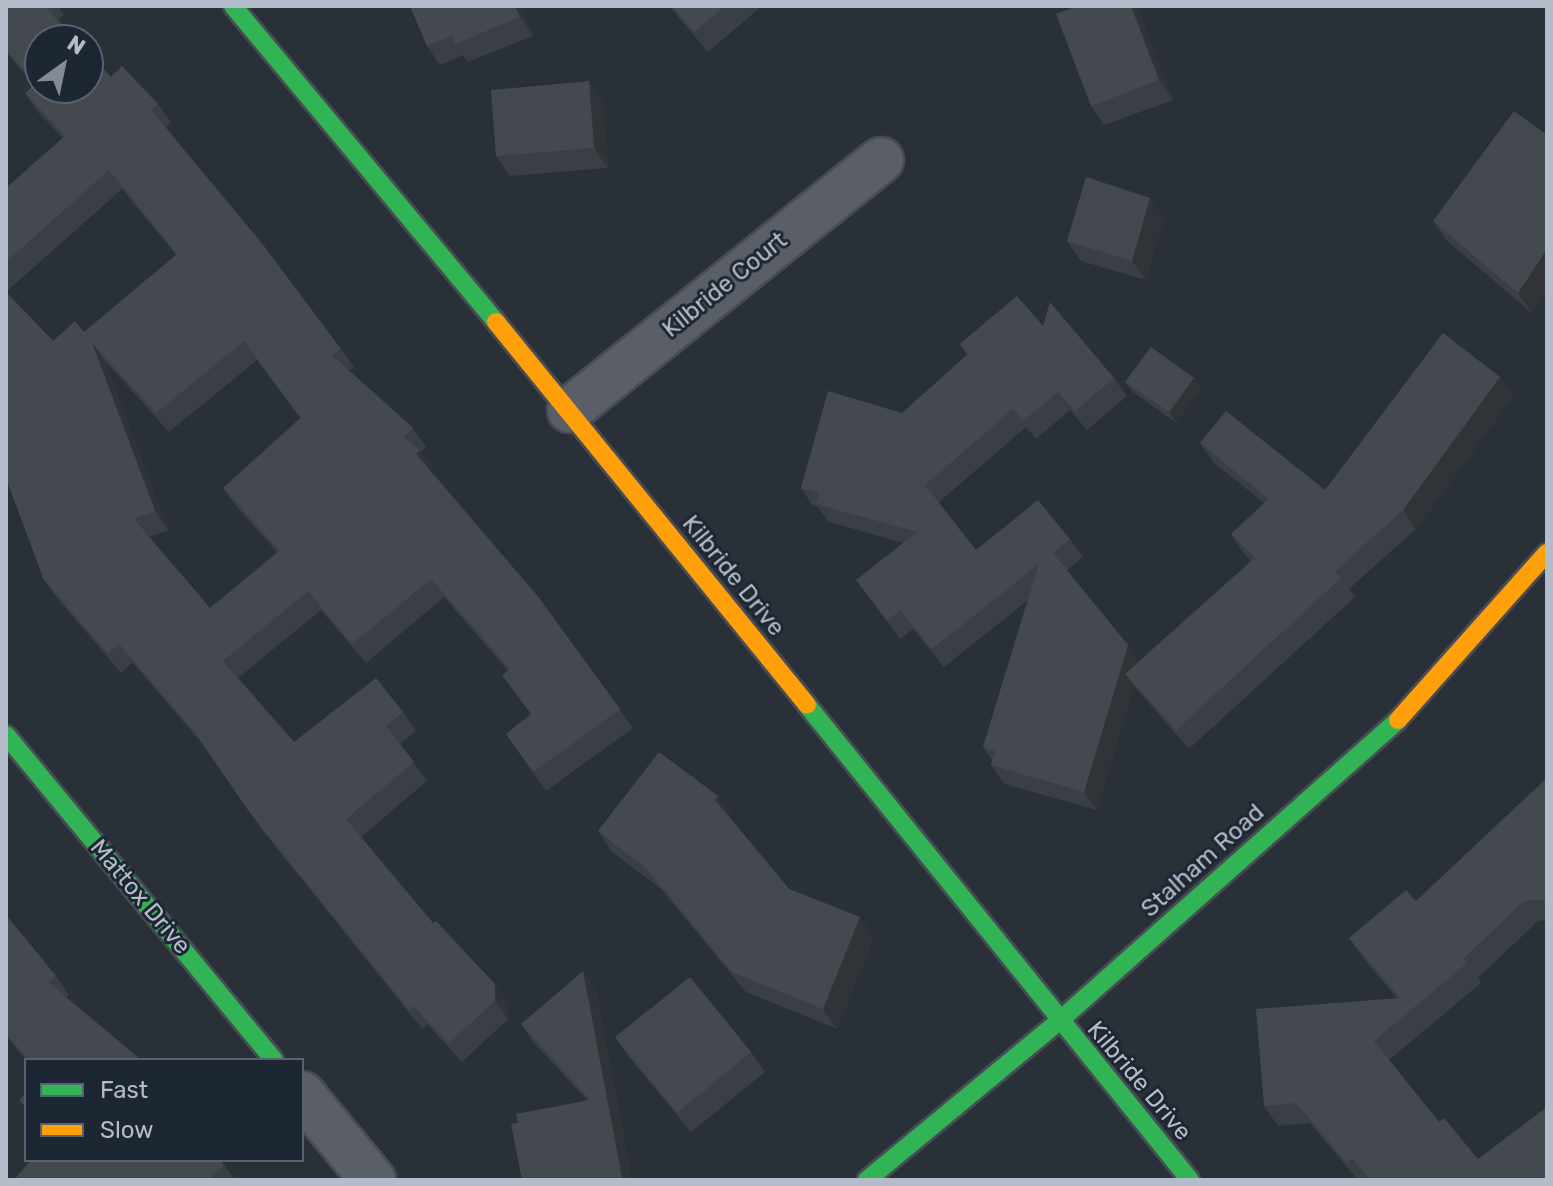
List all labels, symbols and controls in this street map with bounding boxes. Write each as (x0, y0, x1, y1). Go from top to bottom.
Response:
north arrow (24, 24, 104, 104)
text: N (62, 29, 90, 61)
street label: Kilbride Court (657, 226, 793, 344)
street label: Kilbride Drive (676, 510, 790, 642)
street label: Stalham Road (1136, 798, 1270, 924)
street label: Mattox Drive (84, 834, 196, 960)
street label: Kilbride Drive (1081, 1016, 1197, 1146)
legend (24, 1058, 304, 1162)
text: Fast (100, 1076, 148, 1104)
text: Slow (100, 1116, 153, 1144)

